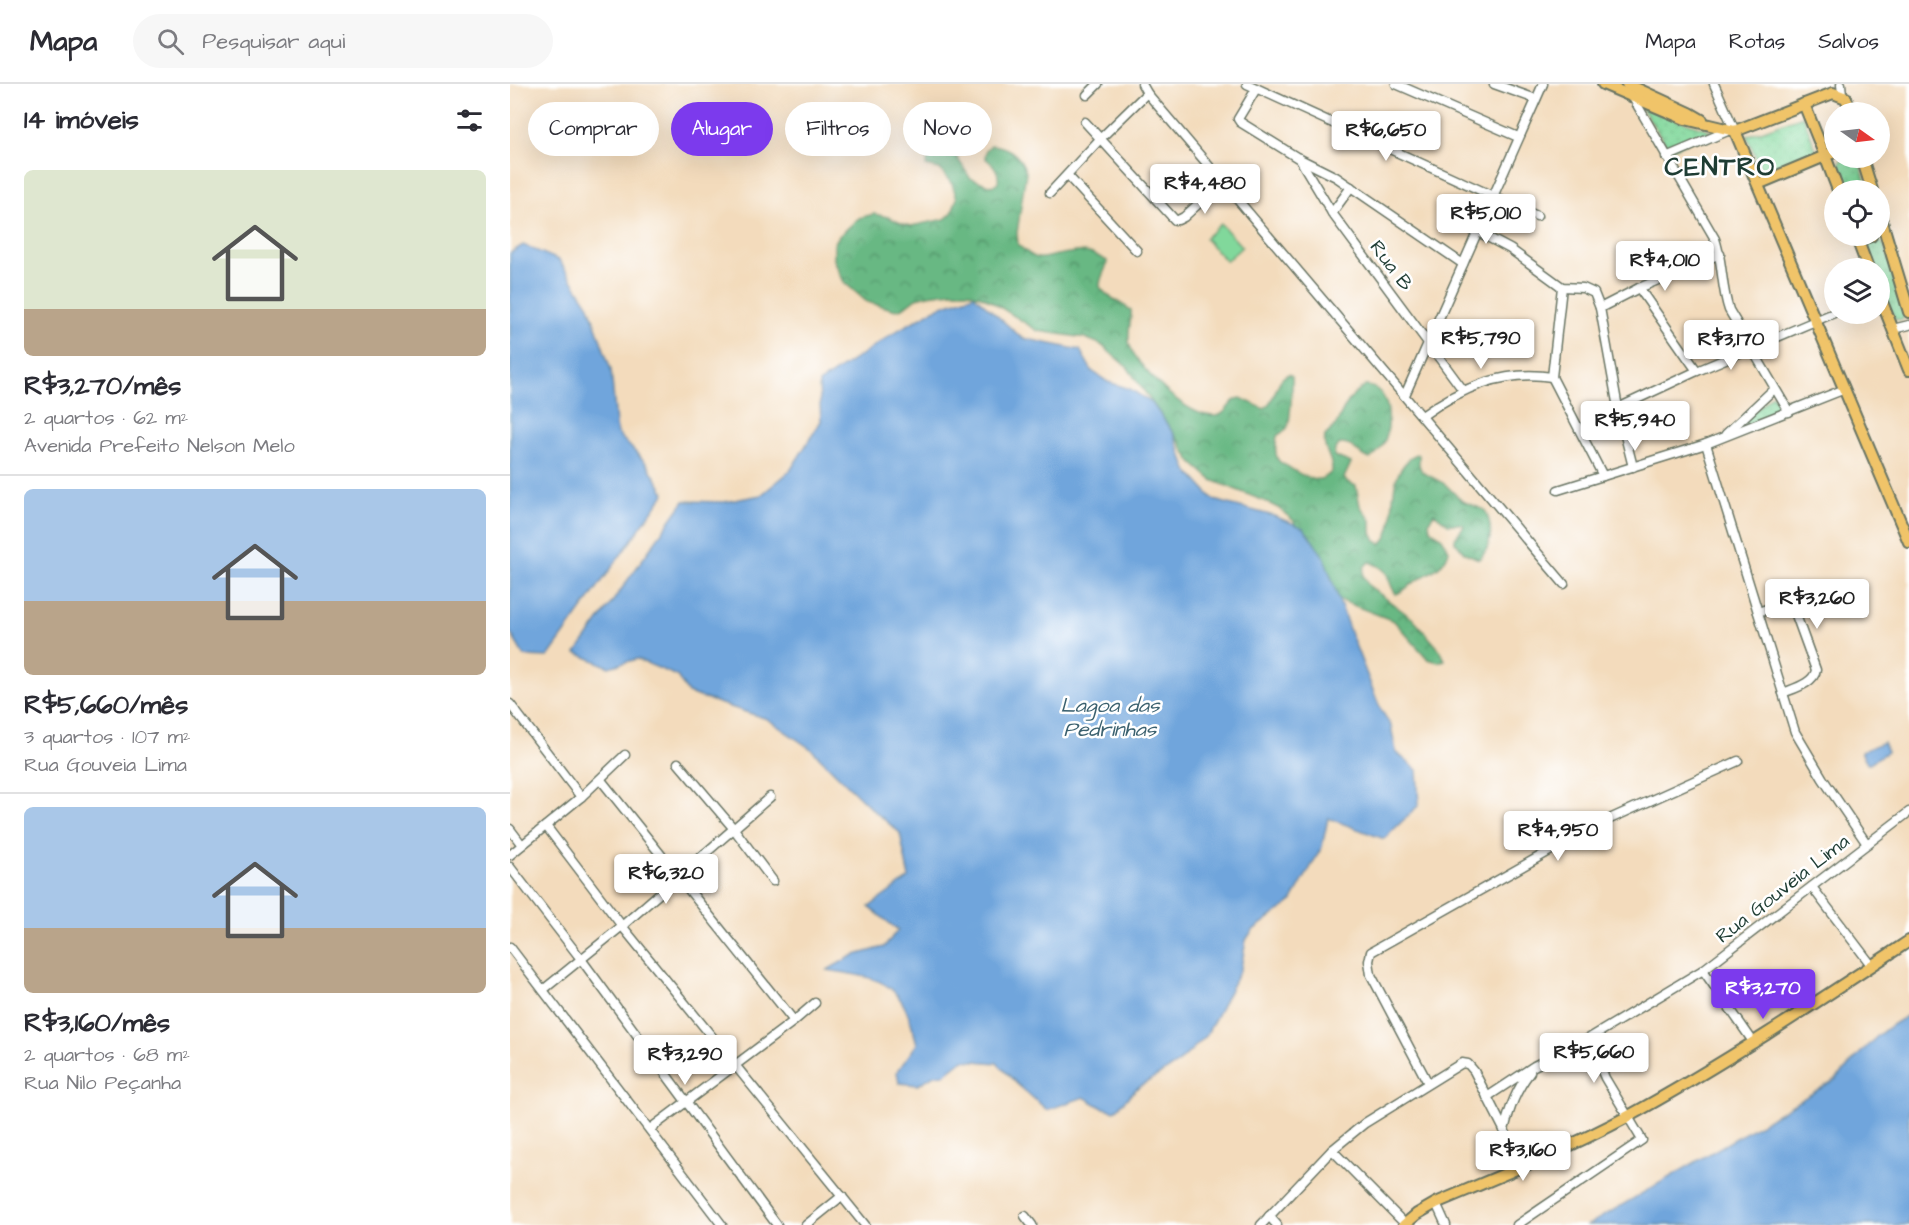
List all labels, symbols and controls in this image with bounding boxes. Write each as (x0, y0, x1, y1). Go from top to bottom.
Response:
search box (133, 14, 553, 68)
text: Mapa (30, 22, 97, 61)
icon: search (154, 25, 187, 58)
text: Pesquisar aqui (202, 26, 345, 57)
text: Mapa (1645, 27, 1696, 56)
text: Rotas (1729, 27, 1785, 56)
text: Salvos (1818, 27, 1879, 56)
text: 14 imóveis (24, 102, 139, 138)
chip: Comprar (528, 102, 659, 156)
chip: Alugar (671, 102, 773, 156)
chip: Filtros (785, 102, 891, 156)
chip: Novo (903, 102, 992, 156)
north arrow (1824, 102, 1890, 168)
map controls (1824, 102, 1890, 324)
icon: filters (453, 104, 486, 137)
pin: R$6,650 (1331, 111, 1441, 162)
text: R$6,650 (1346, 116, 1426, 144)
district label: CENTRO (1664, 149, 1776, 185)
pin: R$4,480 (1150, 164, 1260, 215)
text: R$4,480 (1164, 169, 1246, 197)
button: locate (1824, 180, 1890, 246)
pin: R$5,010 (1431, 194, 1541, 245)
text: R$5,010 (1451, 199, 1521, 227)
icon: home (201, 209, 309, 317)
street label: Rua B (1363, 234, 1419, 297)
pin: R$4,010 (1610, 241, 1720, 292)
text: R$4,010 (1630, 246, 1700, 274)
button: layers (1824, 258, 1890, 324)
pin: R$5,790 (1426, 319, 1536, 370)
pin: R$3,170 (1676, 320, 1786, 371)
text: R$5,790 (1441, 324, 1521, 352)
text: R$3,170 (1698, 325, 1764, 353)
text: R$3,270/mês (24, 368, 181, 404)
pin: R$5,940 (1580, 401, 1690, 452)
text: 2 quartos · 62 m² (24, 404, 188, 432)
text: R$5,940 (1595, 406, 1675, 434)
text: Avenida Prefeito Nelson Melo (24, 432, 295, 460)
icon: home (201, 528, 309, 636)
pin: R$3,260 (1762, 579, 1872, 630)
text: R$3,260 (1779, 584, 1855, 612)
text: R$5,660/mês (24, 687, 188, 723)
water label: Lagoa das Pedrinhas (1061, 691, 1161, 744)
text: 3 quartos · 107 m² (24, 723, 191, 751)
text: Rua Gouveia Lima (24, 751, 187, 779)
pin: R$4,950 (1503, 811, 1613, 862)
text: R$4,950 (1518, 816, 1598, 844)
street label: Rua Gouveia Lima (1710, 828, 1855, 950)
icon: home (201, 846, 309, 954)
pin: R$6,320 (611, 854, 721, 905)
text: R$6,320 (628, 859, 704, 887)
pin: R$3,270 (1708, 969, 1818, 1020)
text: R$3,270 (1725, 974, 1801, 1002)
text: R$3,160/mês (24, 1005, 170, 1041)
pin: R$5,660 (1539, 1033, 1649, 1084)
pin: R$3,290 (630, 1035, 740, 1086)
text: R$5,660 (1554, 1038, 1634, 1066)
text: R$3,290 (648, 1040, 722, 1068)
text: 2 quartos · 68 m² (24, 1041, 190, 1069)
text: Rua Nilo Peçanha (24, 1069, 181, 1097)
pin: R$3,160 (1468, 1131, 1578, 1182)
text: R$3,160 (1490, 1136, 1556, 1164)

